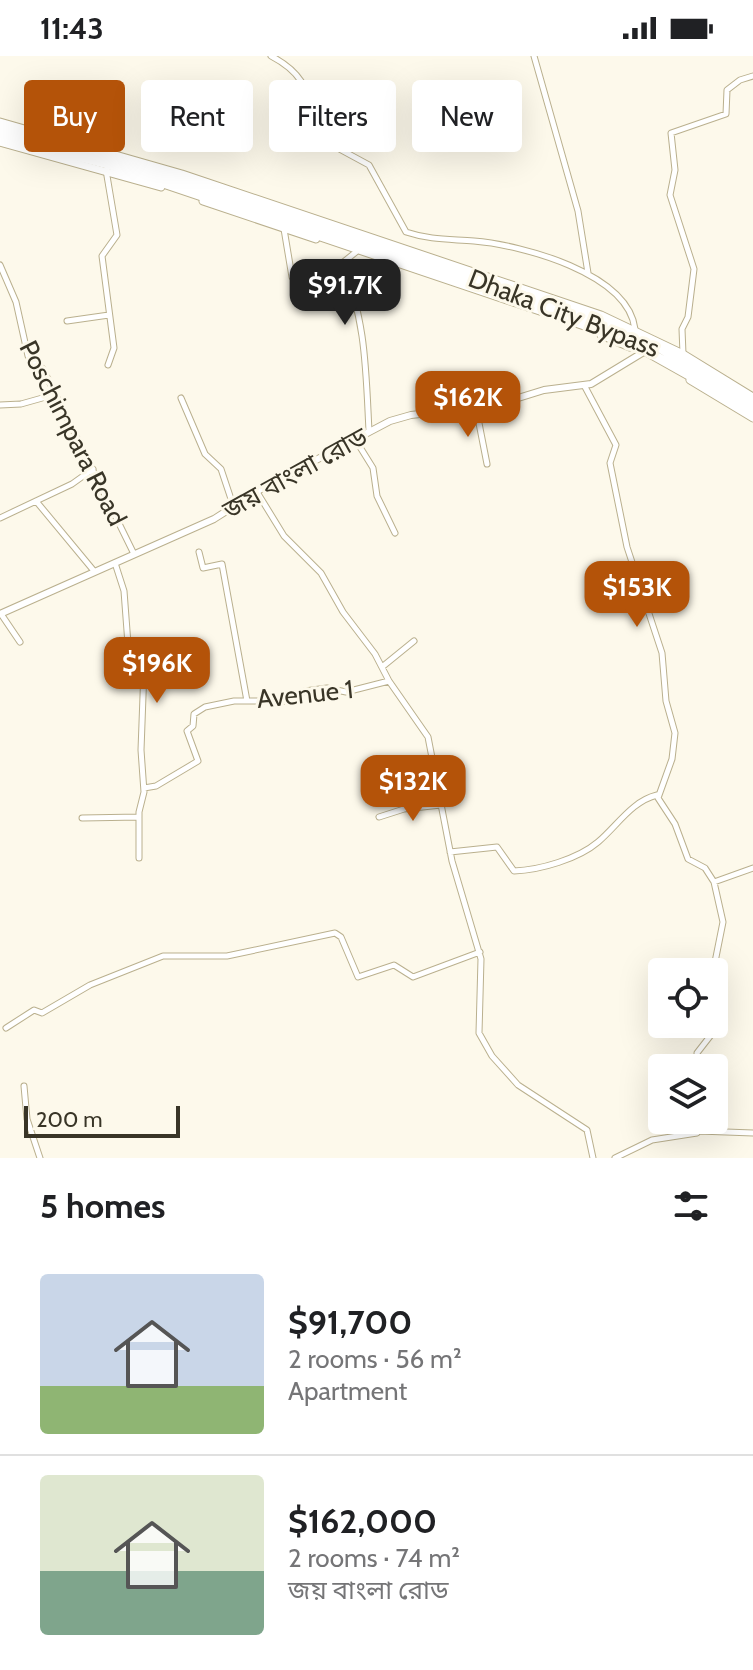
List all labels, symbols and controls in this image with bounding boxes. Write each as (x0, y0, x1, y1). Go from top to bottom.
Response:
text: 11:43 (40, 10, 104, 47)
chip: Buy (24, 80, 125, 152)
chip: Rent (141, 80, 253, 152)
chip: Filters (269, 80, 396, 152)
chip: New (412, 80, 522, 152)
pin: $91.7K (280, 259, 410, 327)
street label: Dhaka City Bypass (464, 262, 664, 364)
text: $91.7K (308, 269, 382, 301)
street label: Poschimpara Road (13, 335, 133, 531)
pin: $162K (412, 371, 524, 439)
text: $162K (433, 381, 503, 413)
street label: জয় বাংলা রোড (216, 420, 373, 526)
pin: $153K (581, 561, 693, 629)
text: $153K (603, 571, 671, 603)
pin: $196K (101, 637, 213, 705)
text: $196K (122, 647, 192, 679)
street label: Avenue 1 (255, 673, 355, 715)
pin: $132K (357, 755, 469, 823)
text: $132K (379, 765, 447, 797)
map controls (648, 958, 728, 1134)
button: locate (648, 958, 728, 1038)
button: layers (648, 1054, 728, 1134)
scale bar (24, 1102, 180, 1138)
text: 200 m (36, 1106, 102, 1133)
icon: filters (669, 1184, 713, 1228)
text: 5 homes (40, 1185, 165, 1227)
text: $91,700 (288, 1301, 412, 1343)
icon: home (104, 1306, 200, 1402)
text: 2 rooms · 56 m² (288, 1343, 462, 1375)
text: Apartment (288, 1375, 407, 1407)
text: $162,000 (288, 1500, 437, 1542)
icon: home (104, 1507, 200, 1603)
text: 2 rooms · 74 m² (288, 1542, 460, 1574)
text: জয় বাংলা রোড (288, 1574, 448, 1606)

